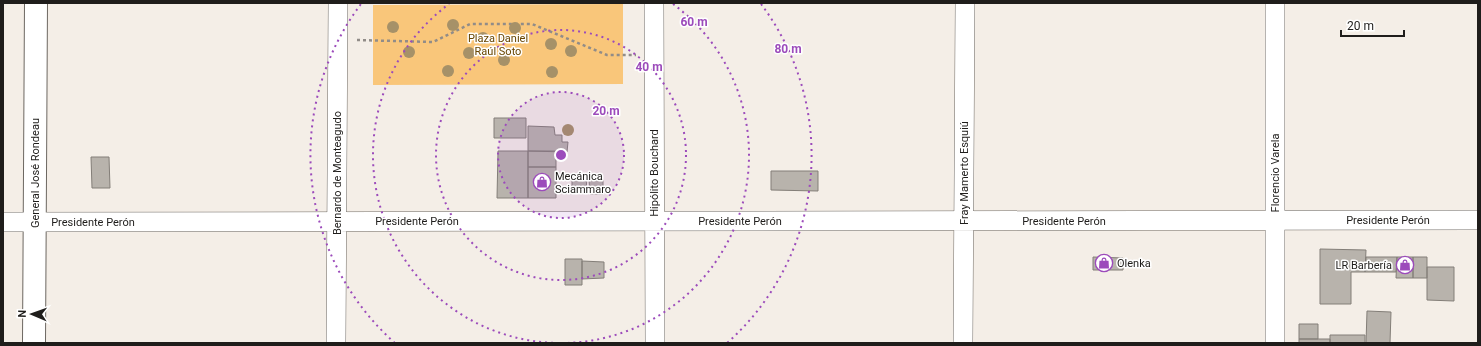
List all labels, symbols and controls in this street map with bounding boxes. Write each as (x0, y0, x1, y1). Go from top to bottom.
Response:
scale bar (1341, 12, 1404, 38)
text: 60 m (680, 15, 708, 29)
text: 20 m (1347, 19, 1374, 33)
park label: Plaza Daniel Raúl Soto (468, 32, 528, 58)
text: 80 m (774, 42, 802, 56)
text: 40 m (635, 60, 663, 74)
text: 20 m (592, 104, 620, 118)
street label: Bernardo de Monteagudo (331, 111, 344, 235)
street label: General José Rondeau (29, 118, 42, 228)
street label: Fray Mamerto Esquiú (958, 121, 971, 225)
street label: Hipólito Bouchard (648, 129, 661, 217)
street label: Florencio Varela (1269, 134, 1282, 212)
centre of rings (554, 148, 568, 162)
place label: Mecánica Sciammaro (555, 170, 611, 196)
shop icon: Mecánica Sciammaro (532, 172, 552, 192)
street label: Presidente Perón (1346, 214, 1430, 227)
street label: Presidente Perón (375, 215, 459, 228)
street label: Presidente Perón (698, 215, 782, 228)
street label: Presidente Perón (1022, 215, 1106, 228)
street label: Presidente Perón (51, 216, 135, 229)
shop icon: Olenka (1094, 253, 1114, 273)
shop icon: LR Barbería (1395, 255, 1415, 275)
place label: Olenka (1117, 257, 1151, 270)
place label: LR Barbería (1336, 259, 1392, 272)
north arrow (12, 294, 52, 334)
text: N (16, 309, 29, 318)

